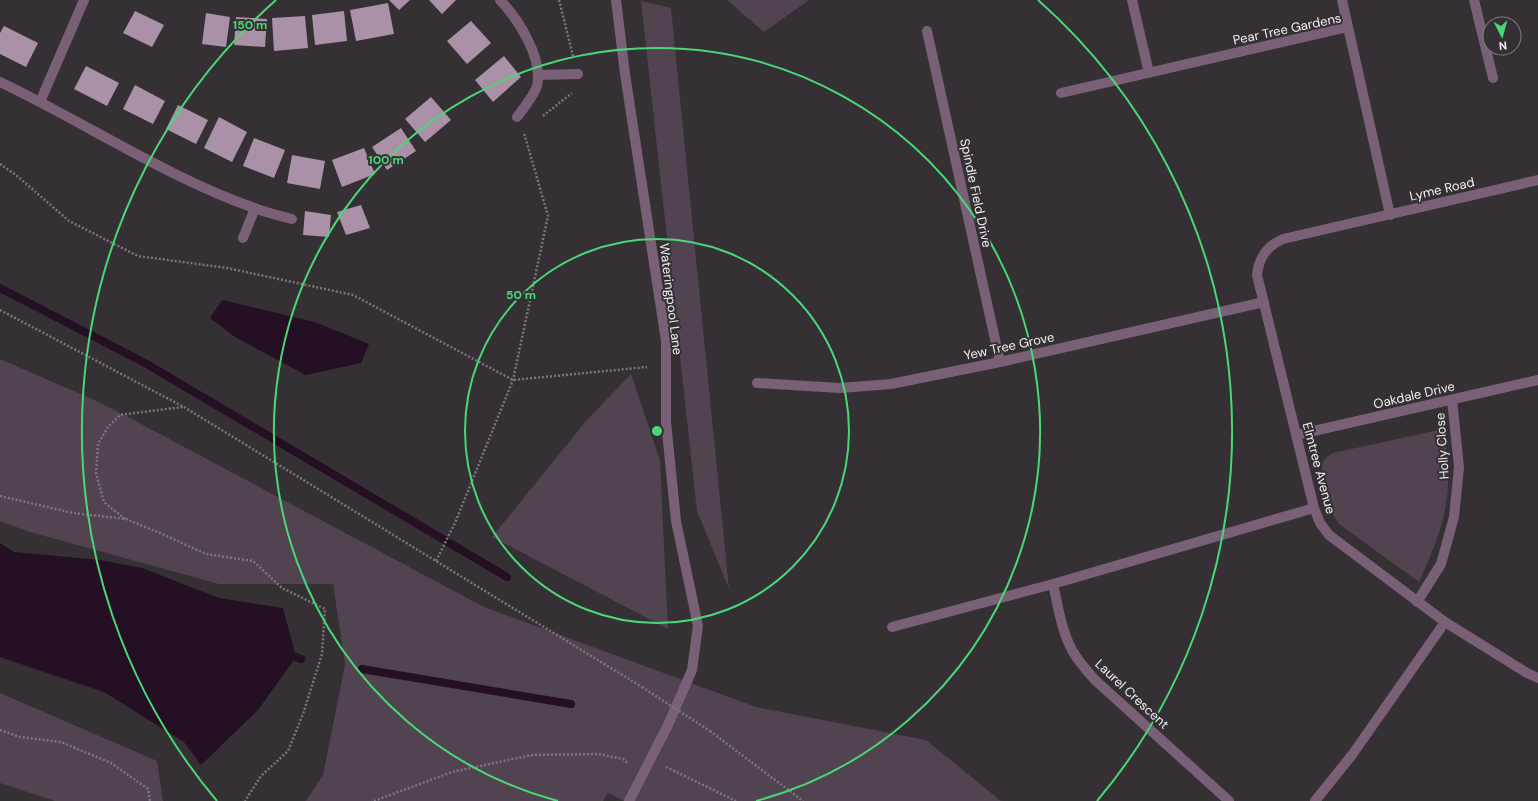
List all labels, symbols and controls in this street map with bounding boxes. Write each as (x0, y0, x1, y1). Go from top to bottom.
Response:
street label: Pear Tree Gardens (1231, 9, 1343, 49)
north arrow (1482, 16, 1522, 56)
text: 150 m (233, 17, 267, 33)
text: N (1498, 39, 1508, 53)
street label: Spindle Field Drive (956, 137, 996, 249)
text: 100 m (368, 152, 404, 168)
street label: Lyme Road (1408, 173, 1476, 205)
street label: Wateringpool Lane (656, 242, 686, 356)
text: 50 m (506, 287, 536, 303)
street label: Yew Tree Grove (962, 328, 1056, 364)
street label: Oakdale Drive (1372, 377, 1456, 413)
street label: Holly Close (1431, 412, 1453, 480)
street label: Elmtree Avenue (1299, 420, 1339, 516)
centre of rings (650, 424, 664, 438)
street label: Laurel Crescent (1092, 655, 1172, 733)

